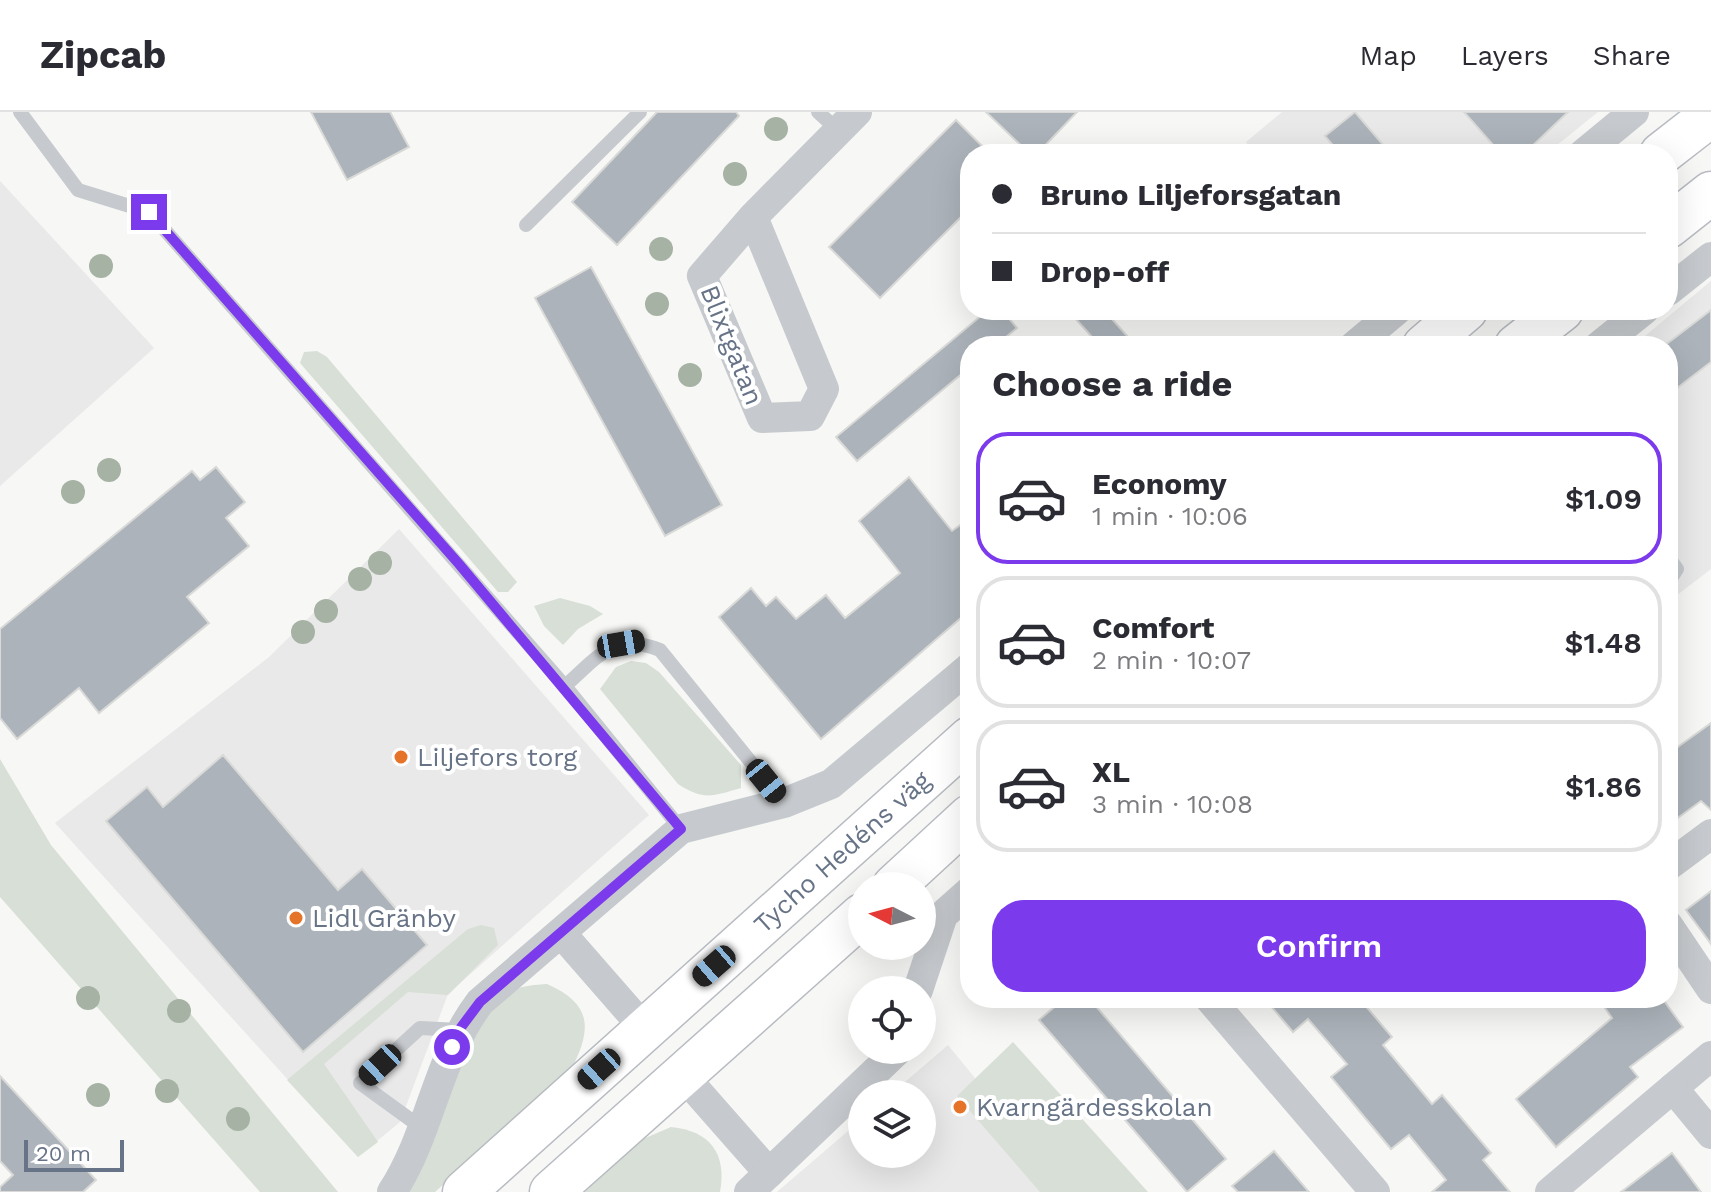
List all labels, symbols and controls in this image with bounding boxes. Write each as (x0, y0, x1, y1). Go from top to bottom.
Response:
text: Zipcab (40, 33, 166, 77)
text: Map (1360, 39, 1417, 72)
text: Layers (1461, 39, 1549, 72)
text: Share (1593, 39, 1671, 72)
text: Bruno Liljeforsgatan (1040, 177, 1341, 212)
route end (131, 194, 167, 230)
text: Drop-off (1040, 254, 1169, 289)
street label: Blixtgatan (694, 281, 770, 409)
text: Choose a ride (992, 363, 1232, 405)
icon: car (996, 462, 1068, 534)
text: Economy (1092, 466, 1227, 501)
text: $1.09 (1565, 481, 1642, 516)
text: 1 min · 10:06 (1092, 501, 1248, 531)
icon: car (996, 606, 1068, 678)
text: Comfort (1092, 610, 1214, 645)
text: $1.48 (1565, 625, 1642, 660)
car (595, 628, 647, 660)
text: 2 min · 10:07 (1092, 645, 1251, 675)
place label: Liljefors torg (417, 742, 577, 772)
marker: Liljefors torg (392, 748, 410, 766)
icon: car (996, 750, 1068, 822)
text: XL (1092, 754, 1130, 789)
car (742, 755, 790, 807)
street label: Tycho Hedéns väg (748, 765, 937, 939)
text: $1.86 (1565, 769, 1642, 804)
text: 3 min · 10:08 (1092, 789, 1253, 819)
north arrow (848, 872, 936, 960)
map controls (848, 872, 936, 1168)
button: Confirm (992, 900, 1646, 992)
place label: Lidl Gränby (312, 903, 456, 933)
marker: Lidl Gränby (287, 909, 305, 927)
car (688, 941, 740, 991)
button: locate (848, 976, 936, 1064)
route start (434, 1029, 470, 1065)
car (354, 1040, 406, 1090)
car (573, 1044, 625, 1094)
button: layers (848, 1080, 936, 1168)
place label: Kvarngärdesskolan (976, 1092, 1213, 1122)
marker: Kvarngärdesskolan (951, 1098, 969, 1116)
scale bar (24, 1136, 124, 1172)
text: 20 m (36, 1141, 91, 1166)

